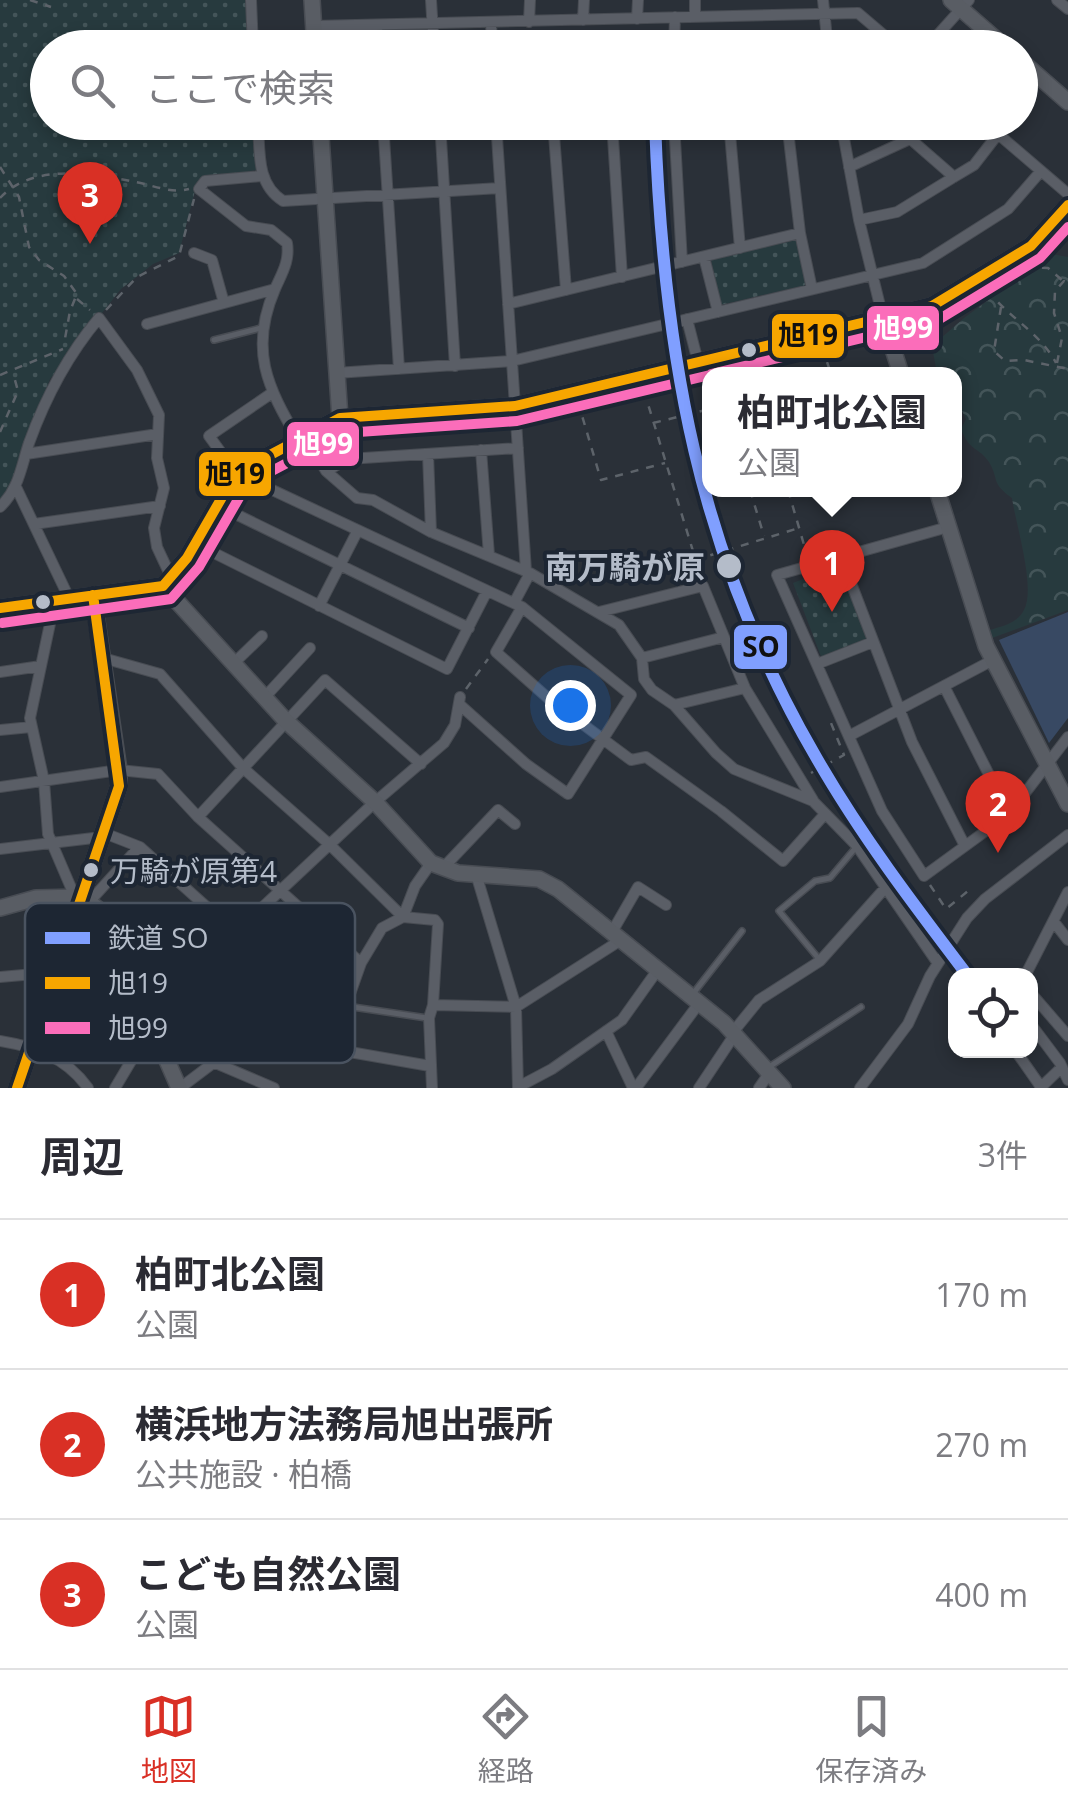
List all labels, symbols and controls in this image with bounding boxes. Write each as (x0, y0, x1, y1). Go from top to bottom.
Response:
search box (30, 30, 1038, 140)
icon: search (65, 58, 120, 113)
text: ここで検索 (145, 61, 335, 113)
pin: 3 (58, 162, 122, 244)
line badge: 旭99 (865, 304, 941, 352)
text: 旭99 (873, 308, 933, 346)
line badge: 旭19 (770, 312, 846, 360)
text: 旭19 (778, 315, 838, 353)
unlabelled marker (739, 340, 759, 360)
popup (702, 367, 962, 497)
text: 柏町北公園 (737, 385, 927, 437)
line badge: 旭99 (285, 420, 361, 468)
text: 旭99 (293, 424, 353, 462)
text: 公園 (737, 440, 801, 483)
line badge: 旭19 (197, 450, 273, 498)
text: 旭19 (205, 454, 265, 492)
pin: 1 (800, 530, 864, 612)
place label: 南万騎が原 (545, 545, 705, 588)
marker: 南万騎が原 (714, 551, 744, 581)
unlabelled marker (33, 592, 53, 612)
line badge: SO (732, 623, 789, 671)
text: SO (742, 627, 780, 665)
your location (545, 680, 596, 731)
pin: 2 (966, 770, 1030, 853)
place label: 万騎が原第4 (110, 850, 277, 891)
marker: 万騎が原第4 (81, 860, 101, 880)
legend (25, 903, 355, 1063)
text: 鉄道 SO (108, 918, 208, 956)
text: 旭19 (108, 963, 168, 1001)
map controls (948, 968, 1038, 1058)
button: locate (948, 968, 1038, 1058)
text: 旭99 (108, 1008, 168, 1046)
text: 周辺 (40, 1127, 124, 1184)
text: 3件 (978, 1133, 1028, 1176)
text: 柏町北公園 (135, 1247, 325, 1299)
text: 1 (63, 1273, 82, 1316)
text: 170 m (935, 1273, 1028, 1316)
text: 公園 (135, 1302, 199, 1345)
text: 横浜地方法務局旭出張所 (135, 1397, 553, 1449)
text: 2 (63, 1423, 82, 1466)
text: 270 m (935, 1423, 1028, 1466)
text: 公共施設 · 柏橋 (135, 1452, 352, 1495)
text: こども自然公園 (135, 1547, 401, 1599)
text: 3 (63, 1573, 82, 1616)
text: 400 m (935, 1573, 1028, 1616)
text: 公園 (135, 1602, 199, 1645)
tab: 地図 (141, 1689, 197, 1789)
tab: 経路 (478, 1689, 534, 1789)
tab: 保存済み (815, 1689, 927, 1789)

